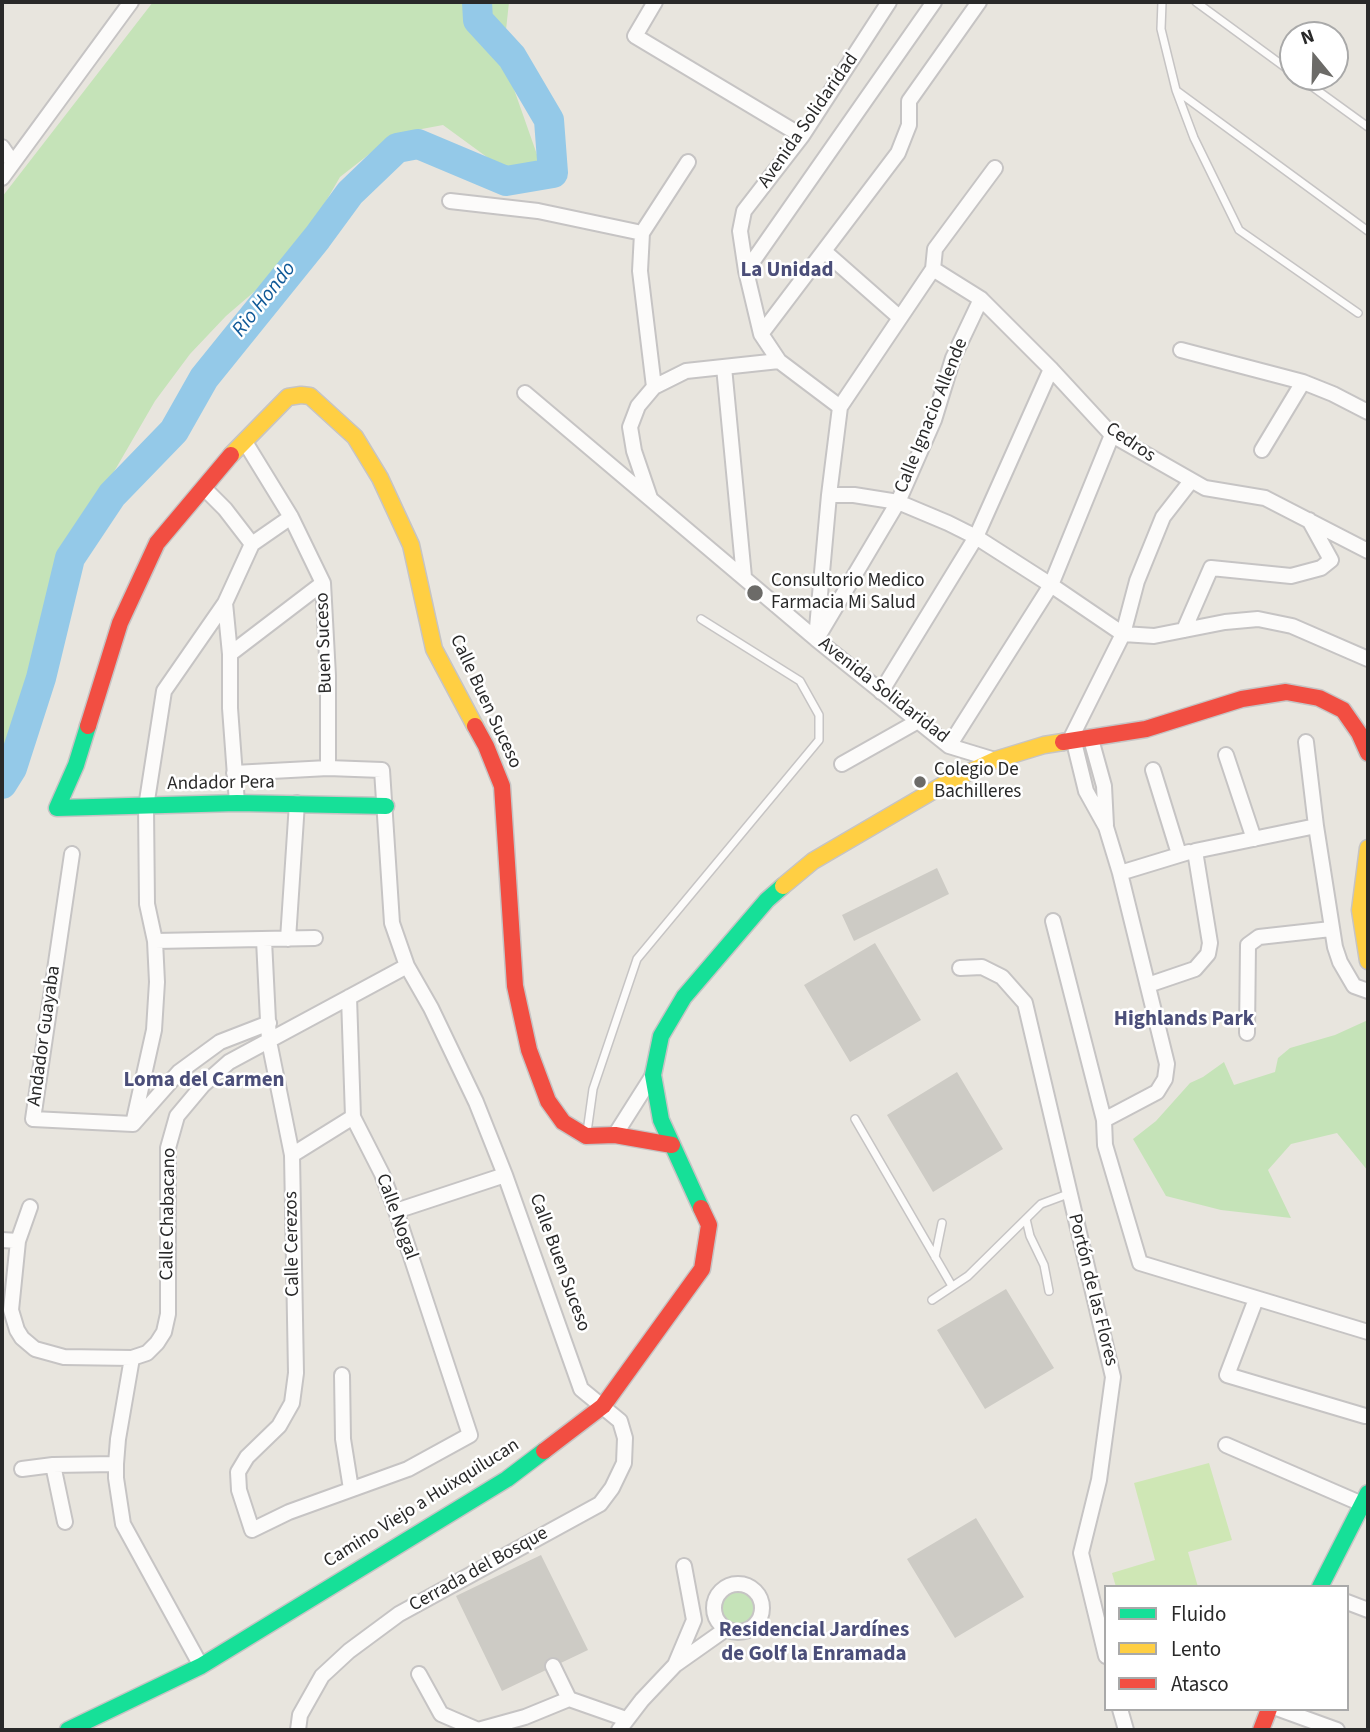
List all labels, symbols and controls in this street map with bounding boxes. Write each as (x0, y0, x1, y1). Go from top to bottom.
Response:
north arrow (1279, 21, 1349, 91)
text: N (1297, 23, 1318, 52)
street label: Avenida Solidaridad (754, 49, 864, 193)
water label: Rio Hondo (228, 257, 302, 343)
district label: La Unidad (740, 258, 834, 284)
street label: Calle Ignacio Allende (891, 335, 973, 497)
street label: Cedros (1101, 418, 1159, 468)
place label: Consultorio Medico Farmacia Mi Salud (771, 571, 925, 615)
marker: Consultorio Medico Farmacia Mi Salud (745, 583, 765, 603)
street label: Buen Suceso (312, 592, 338, 694)
street label: Calle Buen Suceso (444, 632, 526, 772)
street label: Avenida Solidaridad (813, 633, 953, 749)
place label: Colegio De Bachilleres (934, 760, 1021, 804)
street label: Andador Pera (167, 772, 275, 796)
marker: Colegio De Bachilleres (912, 774, 928, 790)
street label: Andador Guayaba (24, 964, 66, 1108)
district label: Highlands Park (1114, 1007, 1254, 1033)
district label: Loma del Carmen (123, 1068, 285, 1094)
street label: Calle Chabacano (156, 1147, 182, 1281)
street label: Calle Nogal (370, 1171, 422, 1263)
street label: Calle Cerezos (281, 1191, 305, 1297)
street label: Calle Buen Suceso (524, 1191, 594, 1335)
street label: Portón de las Flores (1062, 1212, 1122, 1368)
street label: Camino Viejo a Huixquilucan (320, 1434, 524, 1574)
street label: Cerrada del Bosque (406, 1523, 552, 1617)
legend (1104, 1585, 1349, 1711)
text: Fluido (1171, 1599, 1226, 1629)
district label: Residencial Jardínes de Golf la Enramada (719, 1618, 909, 1668)
text: Lento (1171, 1634, 1221, 1664)
text: Atasco (1171, 1669, 1229, 1699)

